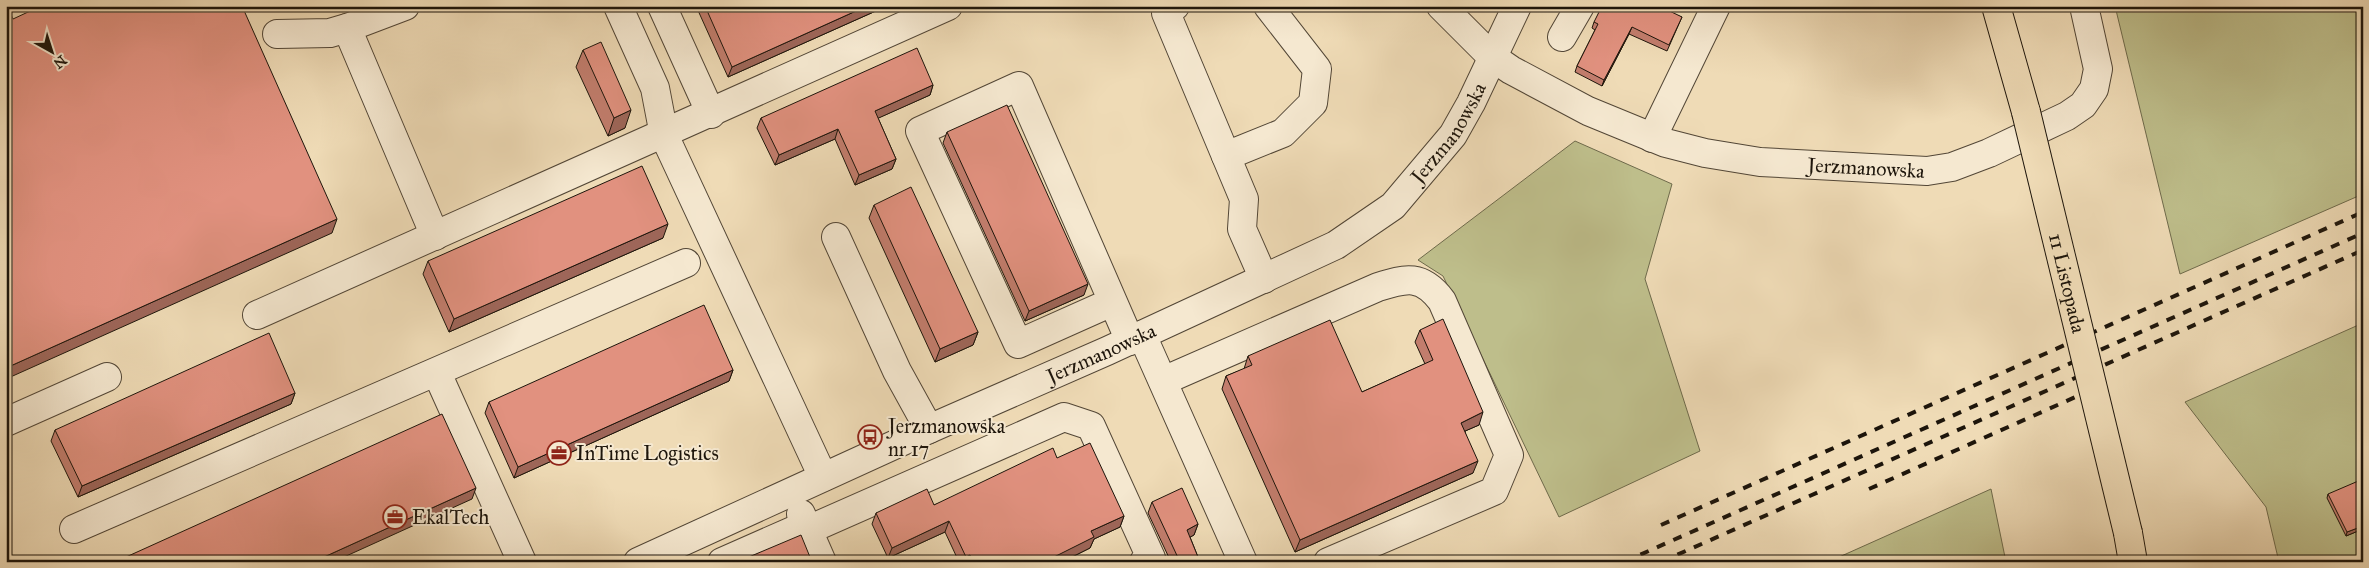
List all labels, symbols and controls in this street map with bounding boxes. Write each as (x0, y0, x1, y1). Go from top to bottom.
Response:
north arrow (28, 28, 78, 78)
text: N (50, 51, 70, 72)
street label: Jerzmanowska (1404, 78, 1491, 190)
street label: Jerzmanowska (1805, 152, 1926, 183)
street label: 11 Listopada (2044, 231, 2091, 336)
street label: Jerzmanowska (1041, 318, 1160, 390)
place label: Jerzmanowska nr 17 (886, 414, 1006, 461)
bus stop icon: Jerzmanowska nr 17 (857, 424, 883, 450)
office icon: InTime Logistics (546, 440, 572, 466)
place label: InTime Logistics (576, 441, 719, 466)
office icon: EkalTech (382, 504, 408, 530)
place label: EkalTech (412, 505, 489, 529)

